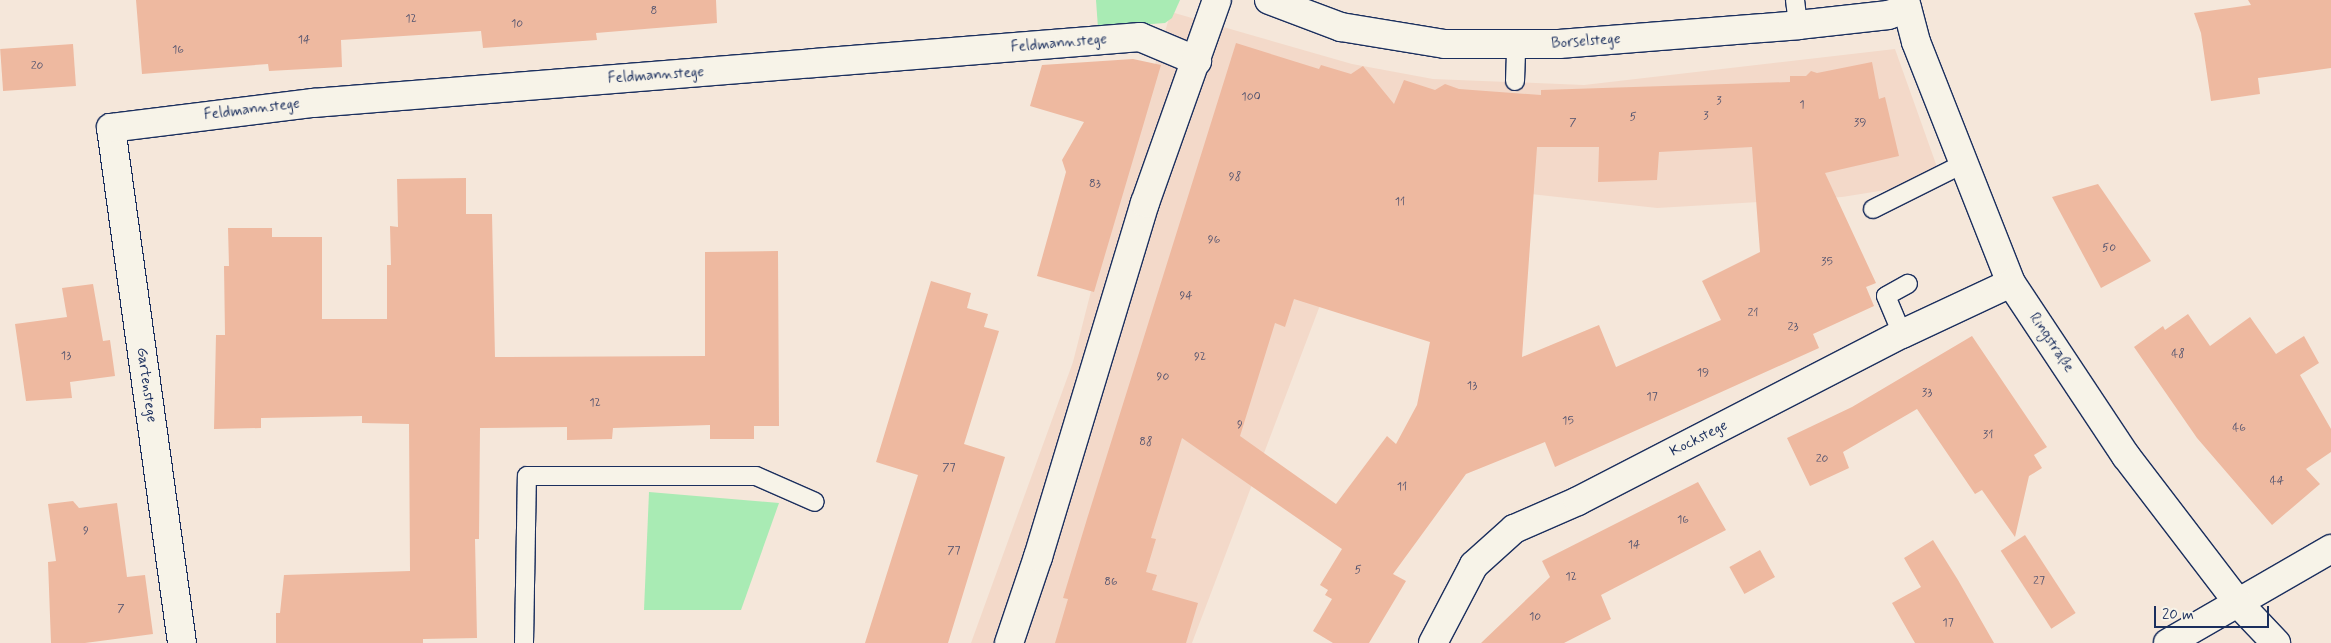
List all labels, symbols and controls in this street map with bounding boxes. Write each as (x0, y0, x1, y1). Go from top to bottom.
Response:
house number: 8 (651, 5, 657, 19)
house number: 12 (405, 13, 417, 27)
house number: 10 (511, 18, 523, 32)
street label: Feldmannstege (1010, 31, 1108, 57)
street label: Borselstege (1551, 31, 1621, 53)
house number: 14 (298, 34, 310, 48)
house number: 16 (172, 44, 184, 58)
house number: 20 (31, 60, 43, 74)
street label: Feldmannstege (607, 64, 705, 88)
house number: 100 (1241, 91, 1261, 105)
street label: Feldmannstege (203, 95, 301, 125)
house number: 3 (1716, 95, 1722, 109)
house number: 1 (1799, 99, 1805, 113)
house number: 3 (1703, 110, 1709, 124)
house number: 5 (1629, 111, 1637, 125)
house number: 7 (1569, 117, 1577, 131)
house number: 39 (1854, 117, 1866, 131)
house number: 98 (1229, 171, 1241, 185)
house number: 83 (1089, 178, 1101, 192)
house number: 11 (1395, 196, 1405, 210)
house number: 96 (1208, 234, 1220, 248)
house number: 50 (2102, 242, 2116, 256)
house number: 35 (1821, 256, 1833, 270)
house number: 94 (1179, 290, 1193, 304)
house number: 21 (1747, 307, 1759, 321)
street label: Ringstraße (2025, 310, 2077, 376)
house number: 23 (1788, 321, 1798, 335)
street label: Gartenstege (132, 346, 160, 424)
house number: 48 (2171, 348, 2185, 362)
house number: 13 (61, 350, 71, 364)
house number: 92 (1194, 351, 1206, 365)
house number: 19 (1697, 367, 1709, 381)
house number: 90 (1157, 371, 1169, 385)
house number: 13 (1467, 380, 1477, 394)
house number: 33 (1922, 387, 1932, 401)
house number: 17 (1646, 391, 1658, 405)
house number: 12 (589, 397, 601, 411)
house number: 15 (1562, 415, 1574, 429)
street label: Kockstege (1667, 417, 1731, 461)
house number: 9 (1237, 419, 1243, 433)
house number: 46 (2232, 422, 2246, 436)
house number: 31 (1983, 429, 1993, 443)
house number: 88 (1139, 436, 1153, 450)
house number: 20 (1816, 453, 1828, 467)
house number: 77 (942, 462, 956, 476)
house number: 44 (2270, 475, 2284, 489)
house number: 11 (1397, 481, 1407, 495)
house number: 16 (1677, 514, 1689, 528)
house number: 9 (83, 525, 89, 539)
house number: 14 (1628, 539, 1640, 553)
house number: 77 (947, 545, 961, 559)
house number: 5 (1354, 564, 1362, 578)
house number: 12 (1565, 571, 1577, 585)
house number: 27 (2033, 575, 2045, 589)
house number: 86 (1104, 576, 1118, 590)
scale bar (2156, 596, 2271, 628)
house number: 7 (117, 603, 125, 617)
text: 20 m (2162, 605, 2194, 625)
house number: 10 (1529, 611, 1541, 625)
house number: 17 (1942, 617, 1954, 631)

